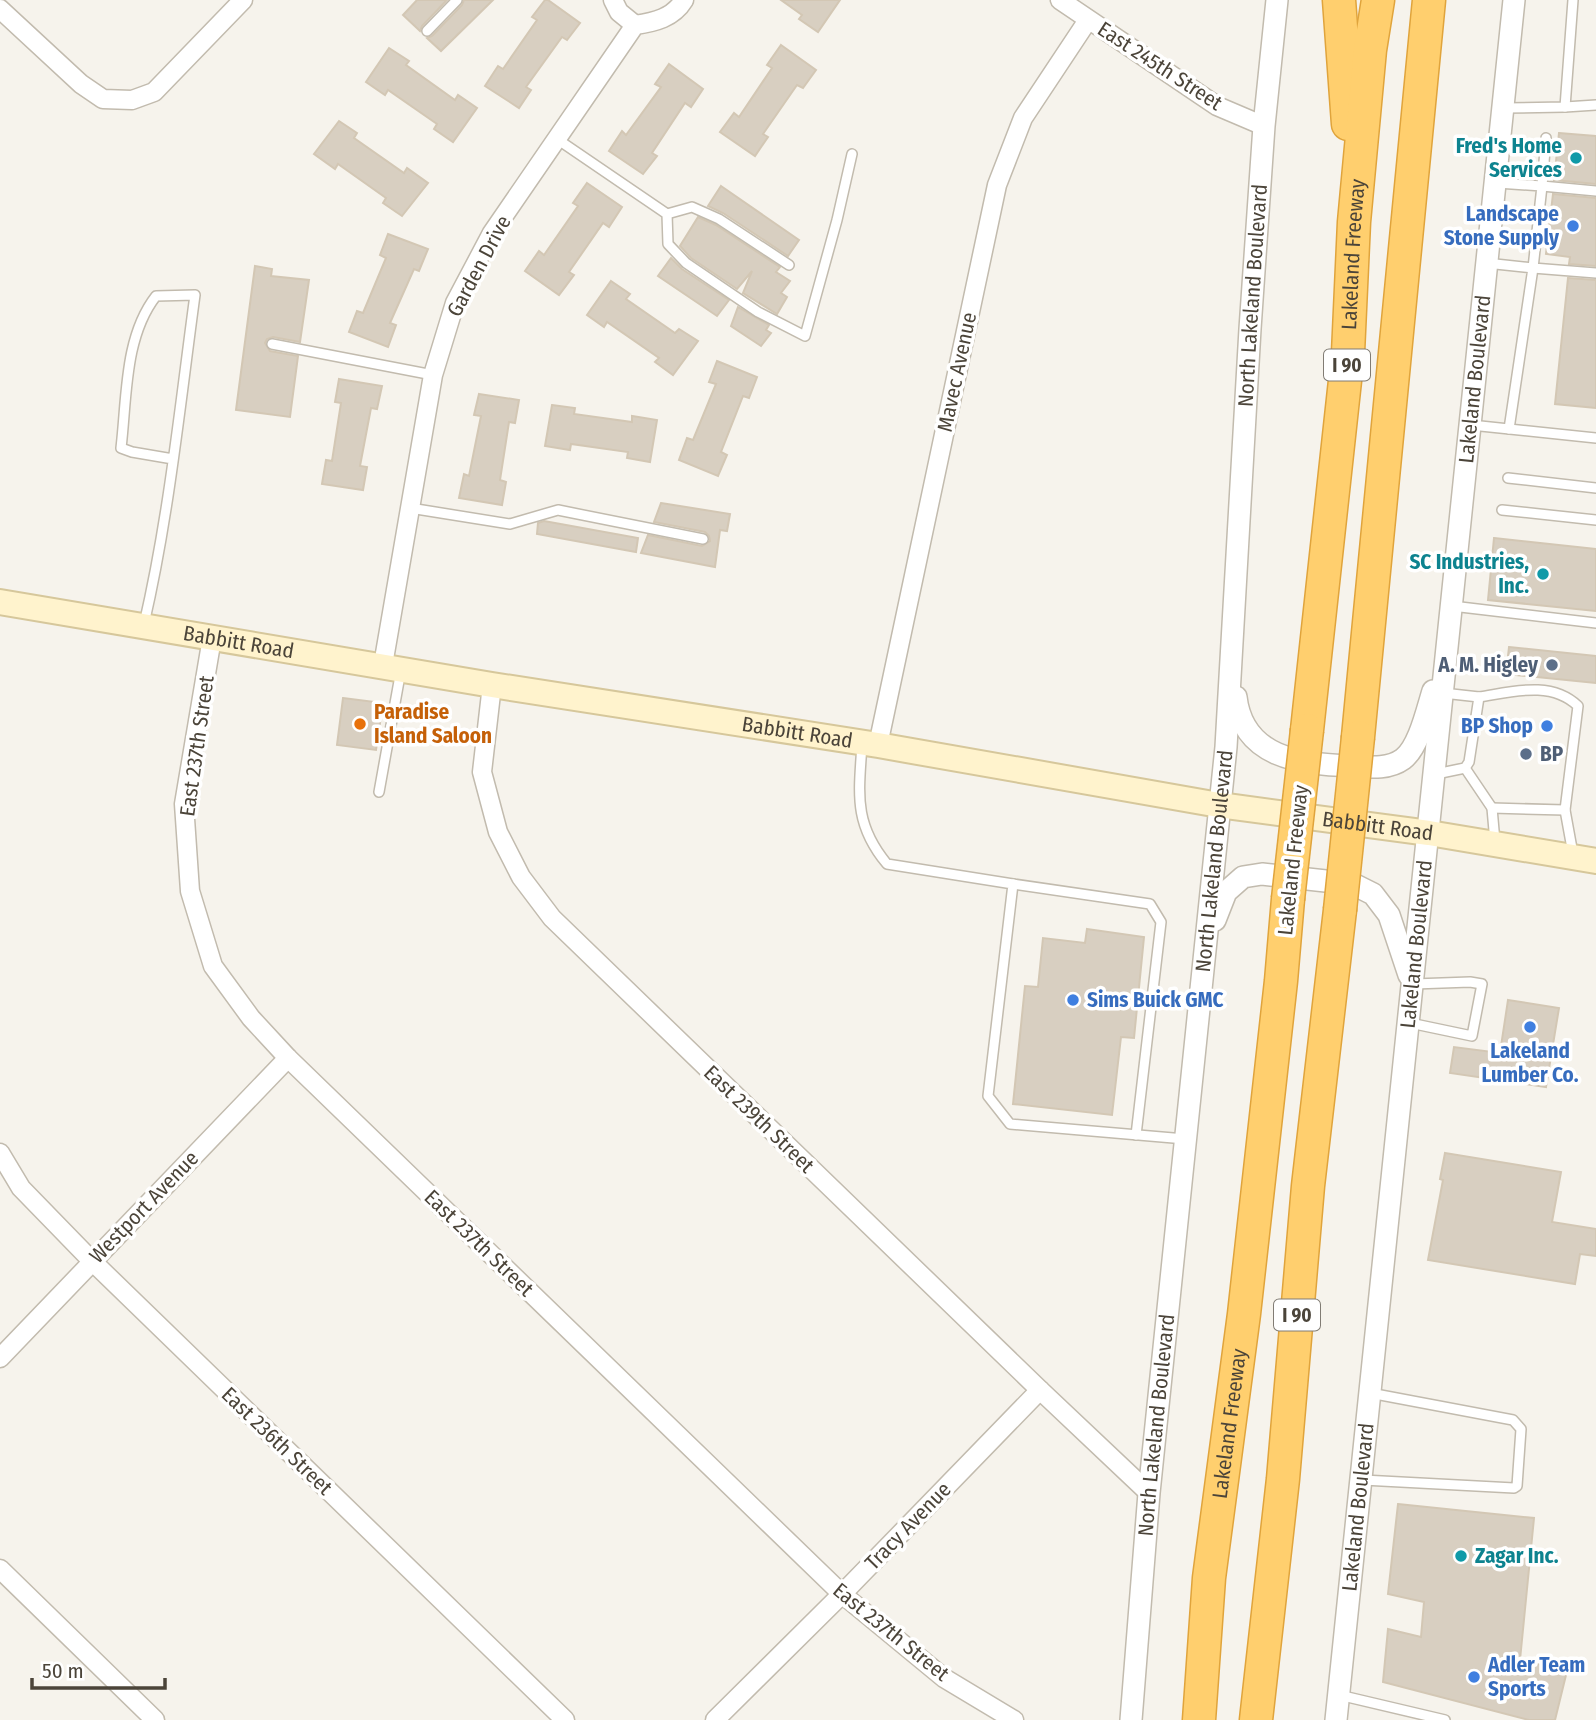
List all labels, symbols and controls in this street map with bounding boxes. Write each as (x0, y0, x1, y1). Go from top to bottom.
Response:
street label: East 245th Street (1093, 16, 1227, 116)
place label: Fred's Home Services (1456, 133, 1562, 183)
marker: Fred's Home Services (1568, 150, 1584, 166)
street label: Lakeland Freeway (1336, 177, 1371, 330)
street label: North Lakeland Boulevard (1233, 183, 1273, 408)
place label: Landscape Stone Supply (1444, 201, 1560, 251)
street label: Garden Drive (441, 211, 517, 321)
marker: Landscape Stone Supply (1565, 218, 1581, 234)
street label: Lakeland Boulevard (1453, 294, 1496, 465)
street label: Mavec Avenue (932, 310, 982, 434)
road number: I 90 (1324, 350, 1370, 380)
place label: SC Industries, Inc. (1409, 549, 1529, 599)
marker: SC Industries, Inc. (1535, 566, 1551, 582)
street label: Babbitt Road (181, 620, 296, 664)
place label: A. M. Higley (1437, 652, 1539, 678)
marker: A. M. Higley (1544, 657, 1560, 673)
street label: East 237th Street (174, 674, 220, 818)
place label: Paradise Island Saloon (374, 699, 492, 749)
street label: Babbitt Road (740, 711, 855, 754)
place label: BP Shop (1461, 713, 1533, 739)
marker: Paradise Island Saloon (352, 716, 368, 732)
marker: BP Shop (1539, 718, 1555, 734)
place label: BP (1540, 741, 1564, 767)
marker: BP (1518, 746, 1534, 762)
street label: North Lakeland Boulevard (1190, 749, 1239, 973)
street label: Lakeland Freeway (1272, 783, 1314, 937)
street label: Babbitt Road (1321, 806, 1435, 846)
street label: Lakeland Boulevard (1395, 859, 1438, 1030)
place label: Sims Buick GMC (1087, 987, 1224, 1013)
marker: Sims Buick GMC (1065, 992, 1081, 1008)
marker: Lakeland Lumber Co. (1522, 1019, 1538, 1035)
place label: Lakeland Lumber Co. (1482, 1038, 1579, 1088)
street label: East 239th Street (698, 1060, 820, 1178)
street label: Westport Avenue (84, 1145, 204, 1269)
street label: East 237th Street (419, 1184, 539, 1302)
road number: I 90 (1274, 1300, 1320, 1330)
street label: North Lakeland Boulevard (1133, 1313, 1180, 1537)
street label: Lakeland Freeway (1207, 1346, 1252, 1500)
street label: East 236th Street (216, 1382, 338, 1501)
street label: Lakeland Boulevard (1336, 1422, 1380, 1593)
street label: Tracy Avenue (860, 1477, 956, 1575)
place label: Zagar Inc. (1475, 1543, 1559, 1569)
marker: Zagar Inc. (1453, 1548, 1469, 1564)
street label: East 237th Street (828, 1577, 955, 1687)
scale bar (32, 1646, 164, 1690)
place label: Adler Team Sports (1487, 1652, 1585, 1702)
text: 50 m (42, 1658, 84, 1684)
marker: Adler Team Sports (1466, 1669, 1482, 1685)

